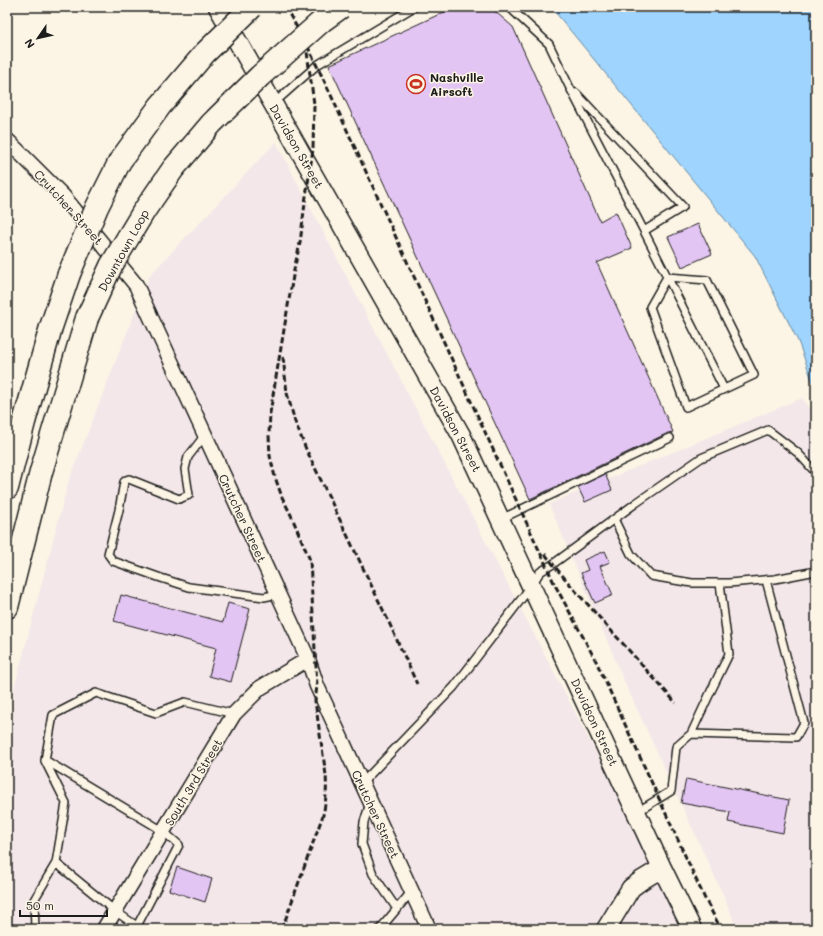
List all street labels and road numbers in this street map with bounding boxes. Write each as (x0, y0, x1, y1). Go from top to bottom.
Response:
street label: Davidson Street (266, 101, 328, 191)
street label: Crutcher Street (31, 166, 107, 248)
street label: Downtown Loop (94, 206, 152, 294)
street label: Davidson Street (427, 383, 485, 475)
street label: Crutcher Street (216, 471, 270, 565)
street label: Davidson Street (568, 676, 622, 768)
street label: South 3rd Street (161, 735, 225, 829)
street label: Crutcher Street (349, 767, 403, 861)

